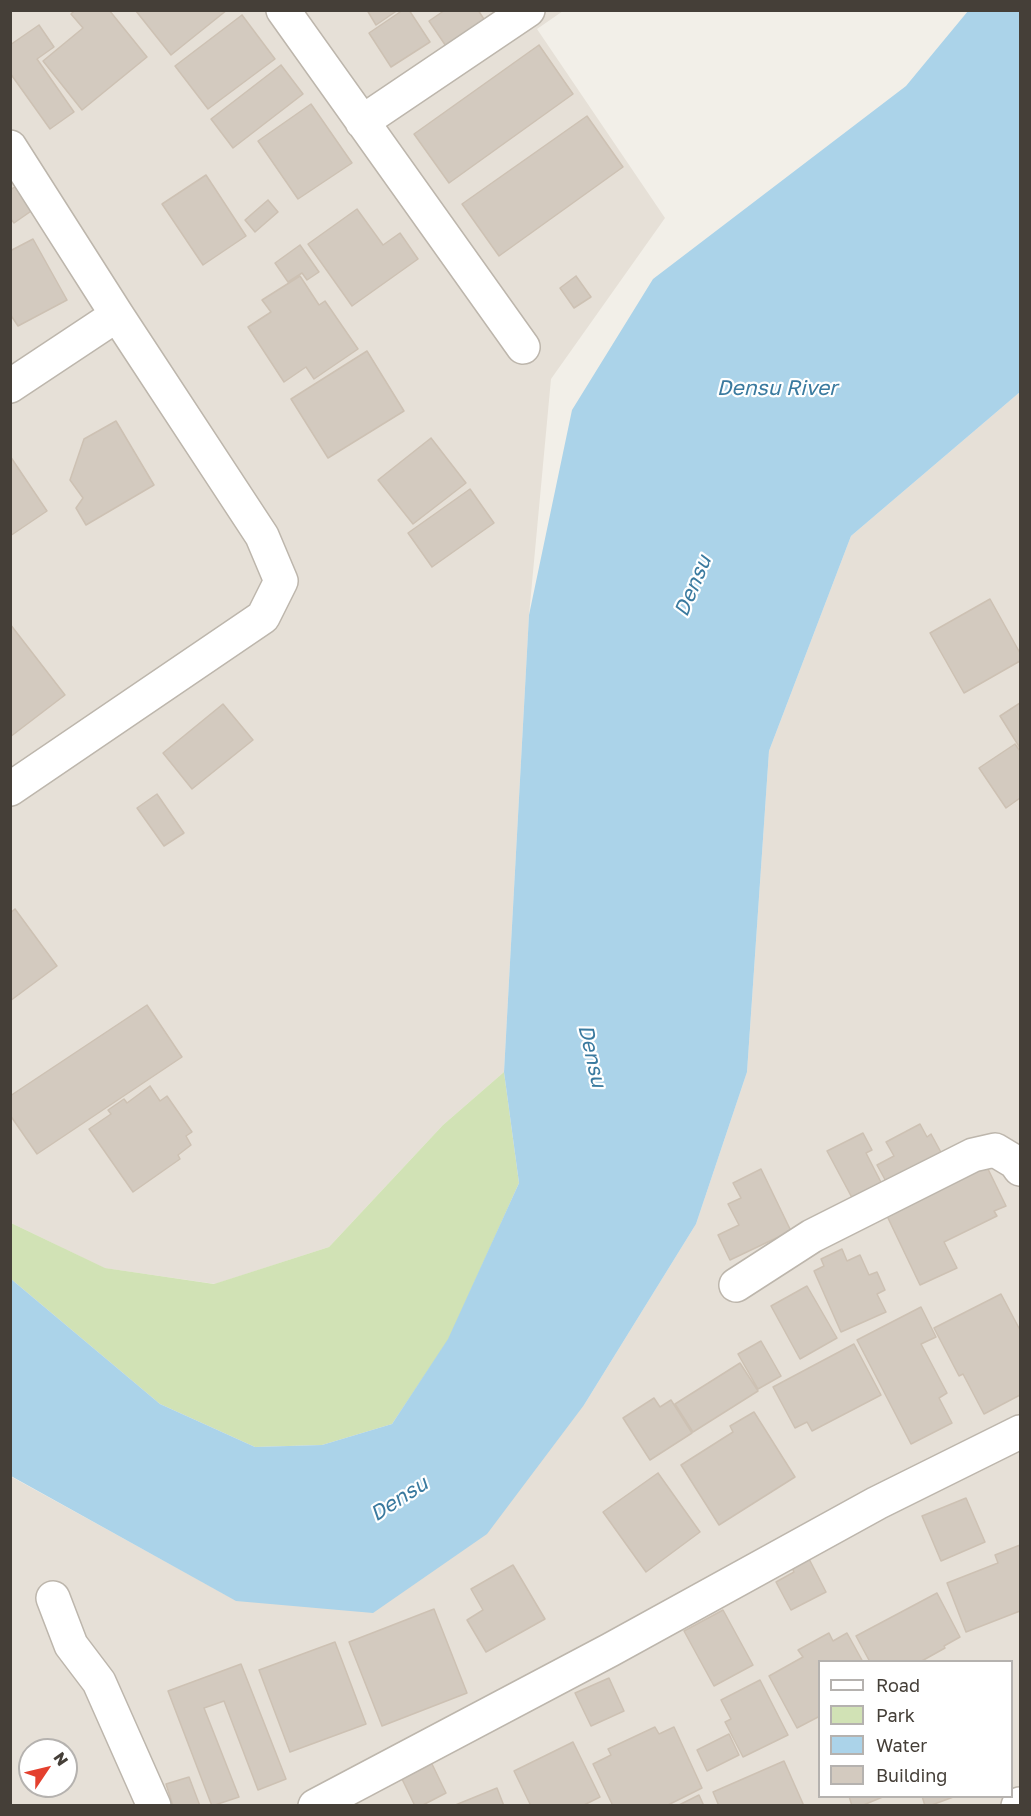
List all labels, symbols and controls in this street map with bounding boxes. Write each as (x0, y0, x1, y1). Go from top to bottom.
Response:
water label: Densu River (717, 375, 837, 401)
water label: Densu (669, 552, 717, 620)
water label: Densu (573, 1022, 611, 1090)
water label: Densu (365, 1471, 433, 1527)
legend (818, 1660, 1013, 1798)
text: Road (876, 1674, 920, 1696)
text: Park (876, 1704, 915, 1726)
text: Water (876, 1734, 927, 1756)
north arrow (18, 1738, 78, 1798)
text: N (49, 1748, 73, 1770)
text: Building (876, 1764, 947, 1786)

